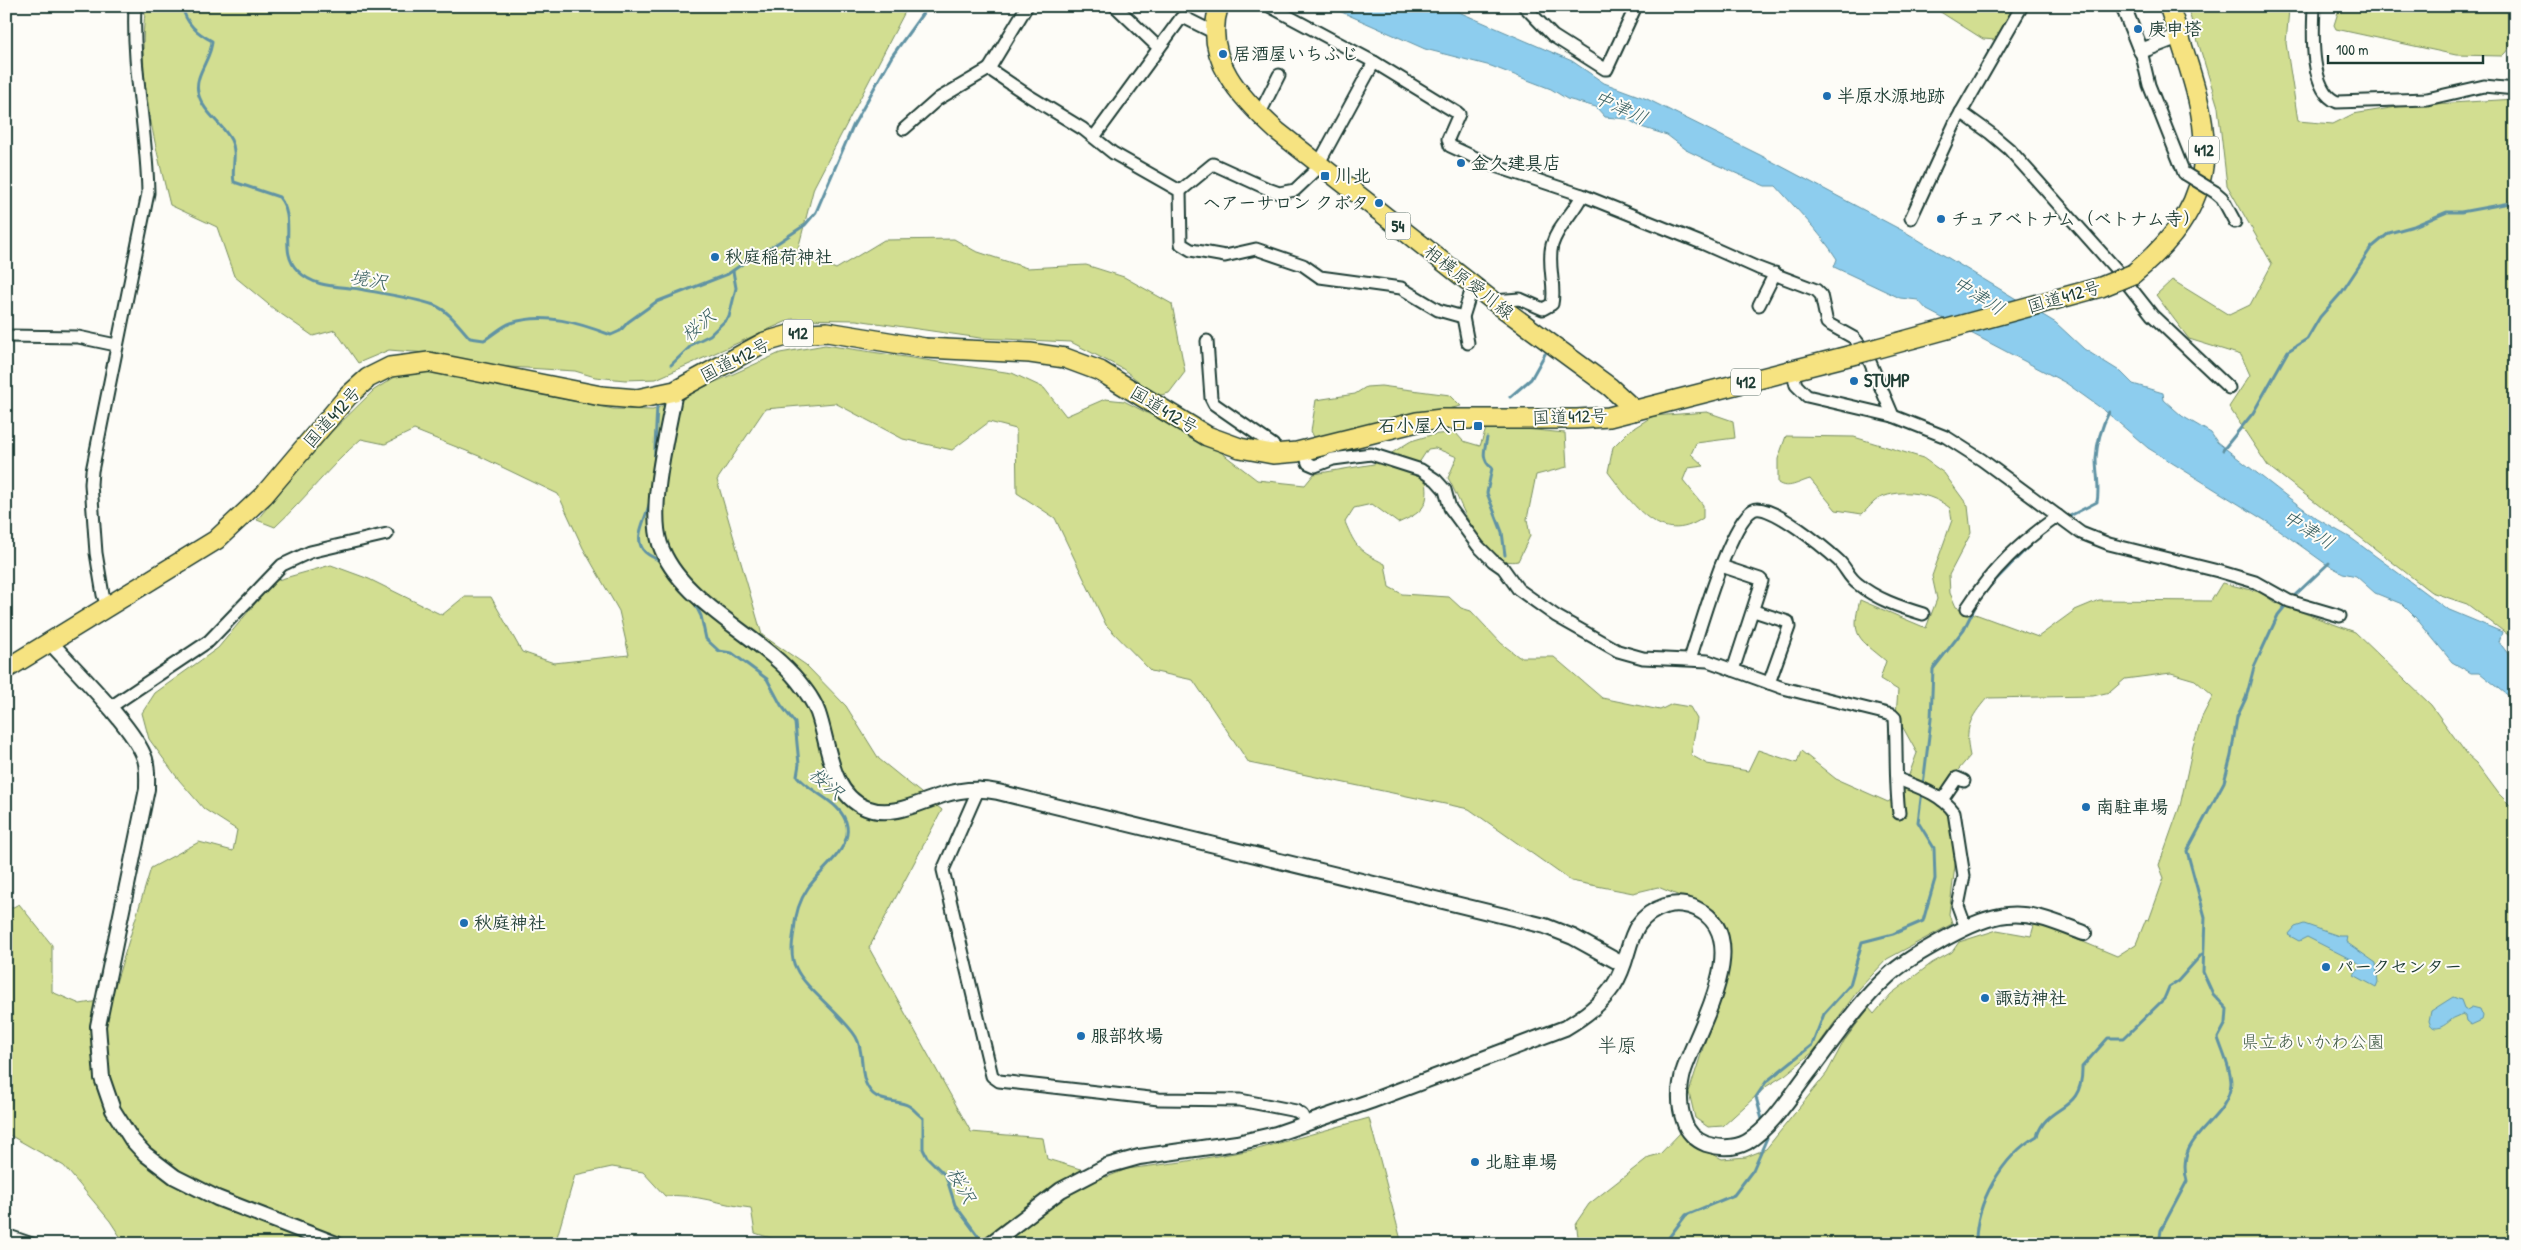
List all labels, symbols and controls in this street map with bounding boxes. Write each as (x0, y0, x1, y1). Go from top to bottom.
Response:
place label: 庚申塔 (2148, 16, 2202, 41)
marker: 庚申塔 (2132, 23, 2144, 35)
scale bar (2328, 32, 2484, 64)
text: 100 m (2336, 39, 2369, 60)
place label: 居酒屋いちふじ (1233, 41, 1359, 66)
marker: 居酒屋いちふじ (1217, 48, 1229, 60)
water label: 中津川 (1590, 83, 1652, 131)
place label: 半原水源地跡 (1837, 83, 1945, 108)
marker: 半原水源地跡 (1821, 90, 1833, 102)
road number: 412 (2189, 136, 2219, 164)
place label: 金久建具店 (1471, 150, 1561, 175)
marker: 金久建具店 (1455, 157, 1467, 169)
place label: 川北 (1335, 163, 1371, 188)
marker: 川北 (1319, 170, 1331, 182)
place label: ヘアーサロン クボタ (1203, 190, 1369, 215)
marker: ヘアーサロン クボタ (1373, 197, 1385, 209)
place label: チュアベトナム（ベトナム寺） (1951, 206, 2201, 231)
road number: 54 (1386, 212, 1410, 240)
marker: チュアベトナム（ベトナム寺） (1935, 213, 1947, 225)
street label: 相模原愛川線 (1419, 239, 1520, 325)
place label: 秋庭稲荷神社 (725, 244, 833, 269)
marker: 秋庭稲荷神社 (709, 251, 721, 263)
water label: 境沢 (348, 263, 391, 295)
water label: 中津川 (1948, 269, 2010, 321)
street label: 国道412号 (2024, 274, 2104, 319)
water label: 桜沢 (675, 302, 722, 347)
road number: 412 (783, 319, 813, 346)
street label: 国道412号 (695, 331, 774, 388)
road number: 412 (1731, 368, 1761, 396)
place label: STUMP (1864, 368, 1910, 393)
marker: STUMP (1848, 375, 1860, 387)
street label: 国道412号 (1125, 379, 1203, 440)
street label: 国道412号 (297, 380, 366, 453)
street label: 国道412号 (1532, 403, 1608, 430)
place label: 石小屋入口 (1378, 413, 1468, 438)
marker: 石小屋入口 (1472, 420, 1484, 432)
water label: 中津川 (2278, 503, 2340, 555)
water label: 桜沢 (804, 761, 851, 806)
place label: 南駐車場 (2096, 794, 2168, 819)
marker: 南駐車場 (2080, 801, 2092, 813)
place label: 秋庭神社 (474, 910, 546, 935)
marker: 秋庭神社 (458, 917, 470, 929)
place label: パークセンター (2336, 954, 2462, 979)
marker: パークセンター (2320, 961, 2332, 973)
place label: 諏訪神社 (1995, 985, 2067, 1010)
marker: 諏訪神社 (1979, 992, 1991, 1004)
place label: 服部牧場 (1091, 1023, 1163, 1048)
park label: 県立あいかわ公園 (2241, 1029, 2385, 1054)
marker: 服部牧場 (1075, 1030, 1087, 1042)
district label: 半原 (1597, 1031, 1637, 1058)
place label: 北駐車場 (1485, 1149, 1557, 1174)
marker: 北駐車場 (1469, 1156, 1481, 1168)
water label: 桜沢 (941, 1162, 983, 1209)

